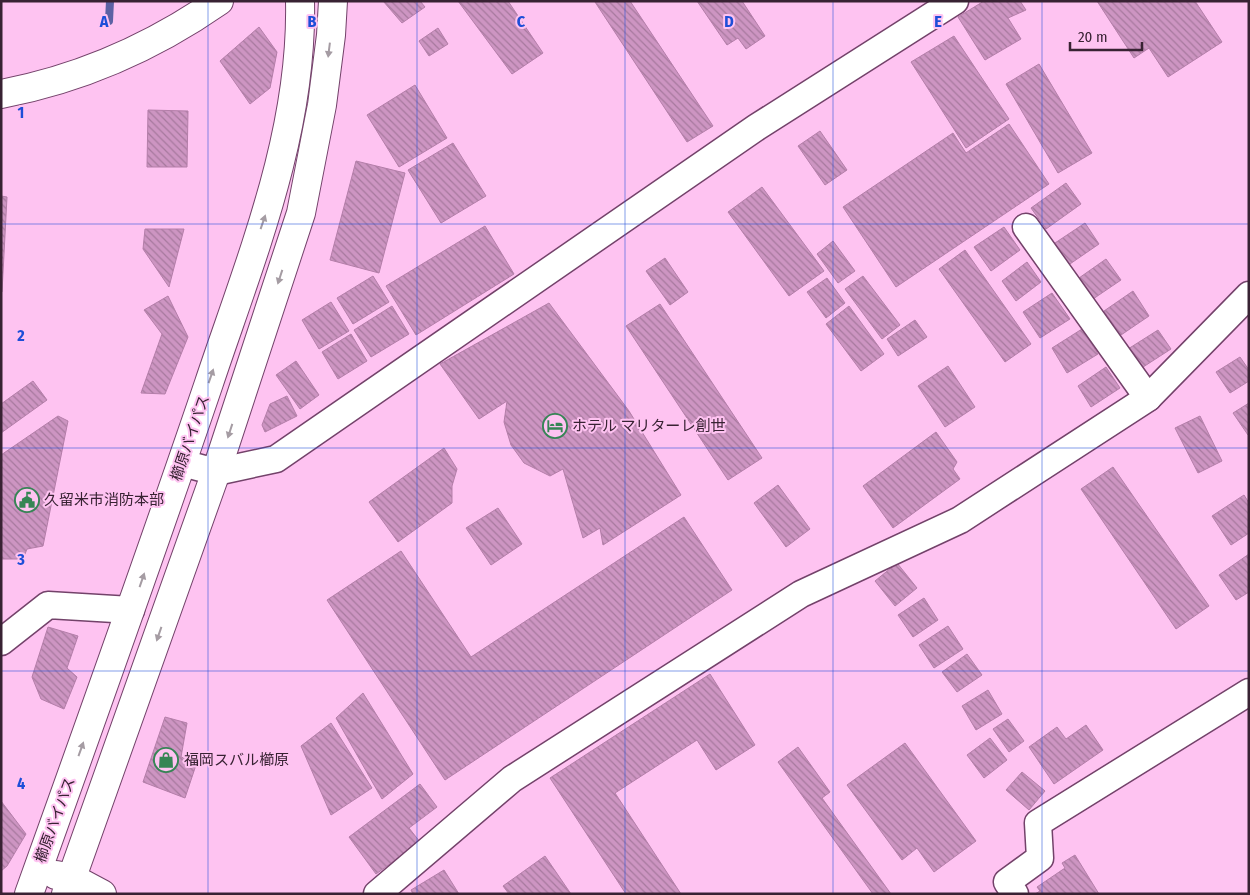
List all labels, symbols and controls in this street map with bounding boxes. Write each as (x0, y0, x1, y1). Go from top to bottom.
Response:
text: A (99, 12, 109, 31)
text: B (308, 12, 317, 31)
text: C (517, 12, 526, 31)
text: D (724, 12, 734, 31)
text: E (934, 12, 942, 31)
scale bar (1070, 20, 1142, 52)
text: 20 m (1078, 28, 1108, 46)
one-way arrow (325, 42, 333, 58)
text: 1 (18, 103, 24, 122)
one-way arrow (259, 214, 267, 229)
one-way arrow (276, 269, 284, 284)
text: 2 (16, 326, 25, 345)
one-way arrow (207, 368, 215, 383)
street label: 櫛原バイパス (167, 393, 213, 483)
hotel icon: ホテル マリターレ創世 (542, 413, 568, 439)
place label: ホテル マリターレ創世 (572, 417, 726, 435)
one-way arrow (226, 424, 234, 439)
public building icon: 久留米市消防本部 (14, 487, 40, 513)
place label: 久留米市消防本部 (44, 491, 164, 509)
text: 3 (16, 550, 25, 569)
one-way arrow (138, 572, 146, 587)
one-way arrow (155, 627, 163, 642)
one-way arrow (77, 741, 85, 756)
shop icon: 福岡スバル櫛原 (153, 747, 179, 773)
place label: 福岡スバル櫛原 (184, 751, 289, 769)
text: 4 (17, 774, 25, 793)
street label: 櫛原バイパス (31, 775, 79, 865)

